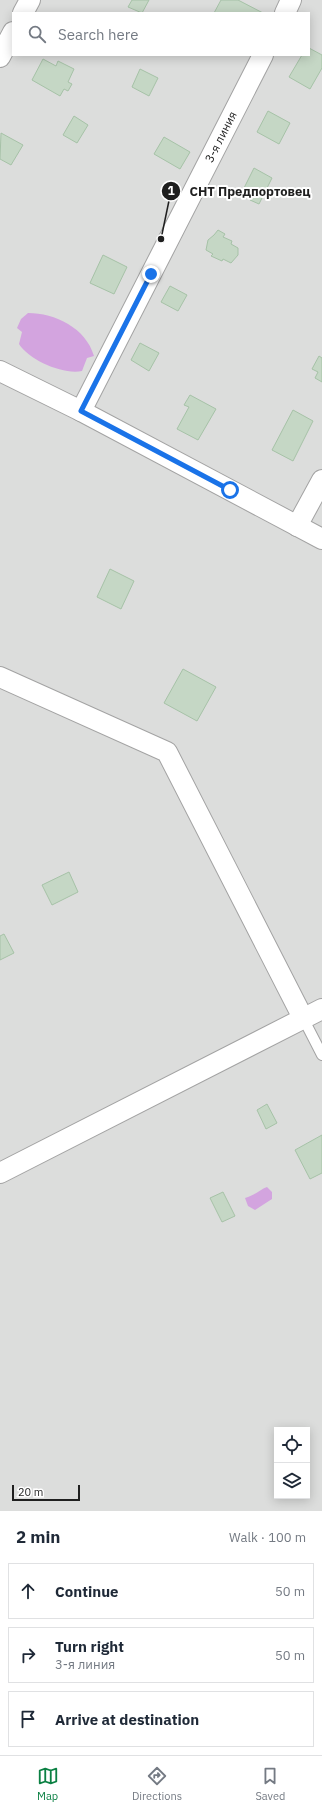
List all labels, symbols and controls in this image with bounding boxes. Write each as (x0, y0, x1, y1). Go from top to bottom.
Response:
search box (12, 12, 310, 56)
icon: search (26, 23, 48, 45)
text: Search here (58, 25, 138, 44)
street label: 3-я линия (201, 109, 240, 165)
callout: СНТ Предпортовец (161, 179, 318, 204)
text: 1 (167, 183, 175, 198)
text: СНТ Предпортовец (189, 183, 311, 200)
route end (142, 265, 160, 283)
route start (221, 481, 239, 499)
map controls (274, 1427, 310, 1499)
button: locate (274, 1427, 310, 1463)
button: layers (274, 1463, 310, 1499)
scale bar (12, 1483, 80, 1502)
text: 20 m (18, 1485, 43, 1499)
text: 2 min (16, 1526, 60, 1548)
text: Walk · 100 m (229, 1529, 306, 1546)
icon: ahead (17, 1580, 39, 1602)
text: Continue (55, 1582, 119, 1601)
text: 50 m (275, 1583, 305, 1600)
text: Turn right (55, 1637, 124, 1656)
icon: right (17, 1644, 39, 1666)
text: 50 m (275, 1647, 305, 1664)
text: 3-я линия (55, 1656, 115, 1673)
icon: arrive (17, 1708, 39, 1730)
text: Arrive at destination (55, 1710, 199, 1729)
tab: Map (37, 1765, 59, 1803)
tab: Directions (132, 1765, 182, 1803)
tab: Saved (255, 1765, 285, 1803)

